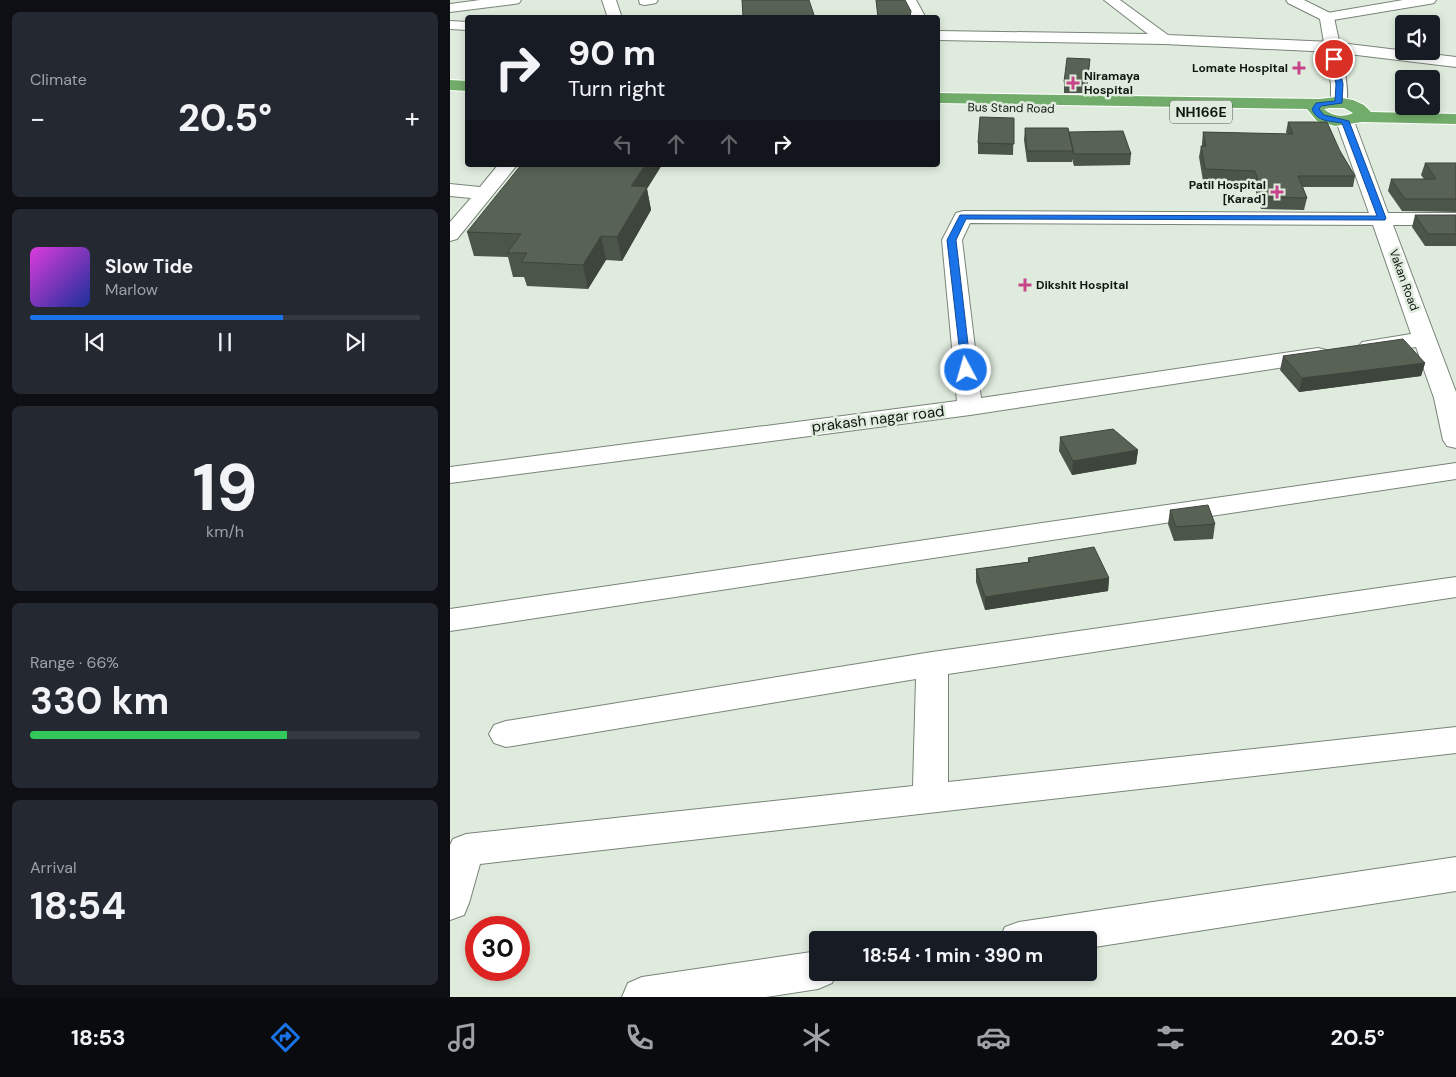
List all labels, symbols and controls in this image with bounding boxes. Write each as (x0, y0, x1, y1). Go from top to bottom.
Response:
map controls (1395, 15, 1440, 115)
button: sound (1395, 15, 1440, 60)
text: 90 m (568, 30, 656, 76)
icon: right (485, 35, 550, 100)
pin (1313, 38, 1355, 80)
icon: arrive (1320, 45, 1348, 73)
place label: Lomate Hospital (1192, 60, 1288, 76)
marker: Lomate Hospital (1292, 61, 1306, 75)
place label: Niramaya Hospital (1084, 68, 1140, 98)
text: Climate (30, 69, 87, 90)
button: search (1395, 70, 1440, 115)
text: Turn right (568, 74, 665, 103)
marker: Niramaya Hospital (1066, 76, 1080, 90)
text: 20.5° (178, 93, 272, 143)
street label: Bus Stand Road (967, 99, 1055, 117)
text: − (30, 100, 45, 137)
text: + (405, 100, 420, 137)
road number: NH166E (1170, 100, 1232, 124)
icon: left (609, 130, 637, 158)
icon: ahead (662, 130, 690, 158)
icon: ahead (715, 130, 743, 158)
icon: right (768, 130, 796, 158)
place label: Patil Hospital [Karad] (1189, 177, 1266, 207)
marker: Patil Hospital [Karad] (1270, 185, 1284, 199)
street label: Vakan Road (1385, 247, 1423, 313)
text: Slow Tide (105, 254, 193, 279)
place label: Dikshit Hospital (1036, 277, 1128, 293)
marker: Dikshit Hospital (1018, 278, 1032, 292)
text: Marlow (105, 279, 158, 300)
icon: previous (81, 328, 109, 356)
icon: pause (211, 328, 239, 356)
icon: next (341, 328, 369, 356)
position arrow (939, 343, 991, 395)
street label: prakash nagar road (811, 401, 945, 437)
text: 19 (193, 446, 257, 530)
text: km/h (206, 521, 244, 542)
text: Range · 66% (30, 652, 119, 673)
text: 330 km (30, 676, 169, 726)
text: Arrival (30, 857, 77, 878)
text: 18:54 (30, 881, 126, 931)
speed limit sign: 30 (465, 916, 530, 981)
text: 18:54 · 1 min · 390 m (863, 943, 1043, 968)
icon: directions (268, 1020, 303, 1055)
icon: music (445, 1020, 480, 1055)
icon: phone (622, 1020, 657, 1055)
icon: climate (799, 1020, 834, 1055)
icon: car (976, 1020, 1011, 1055)
icon: filters (1153, 1020, 1188, 1055)
text: 18:53 (71, 1023, 126, 1052)
text: 20.5° (1330, 1023, 1385, 1052)

